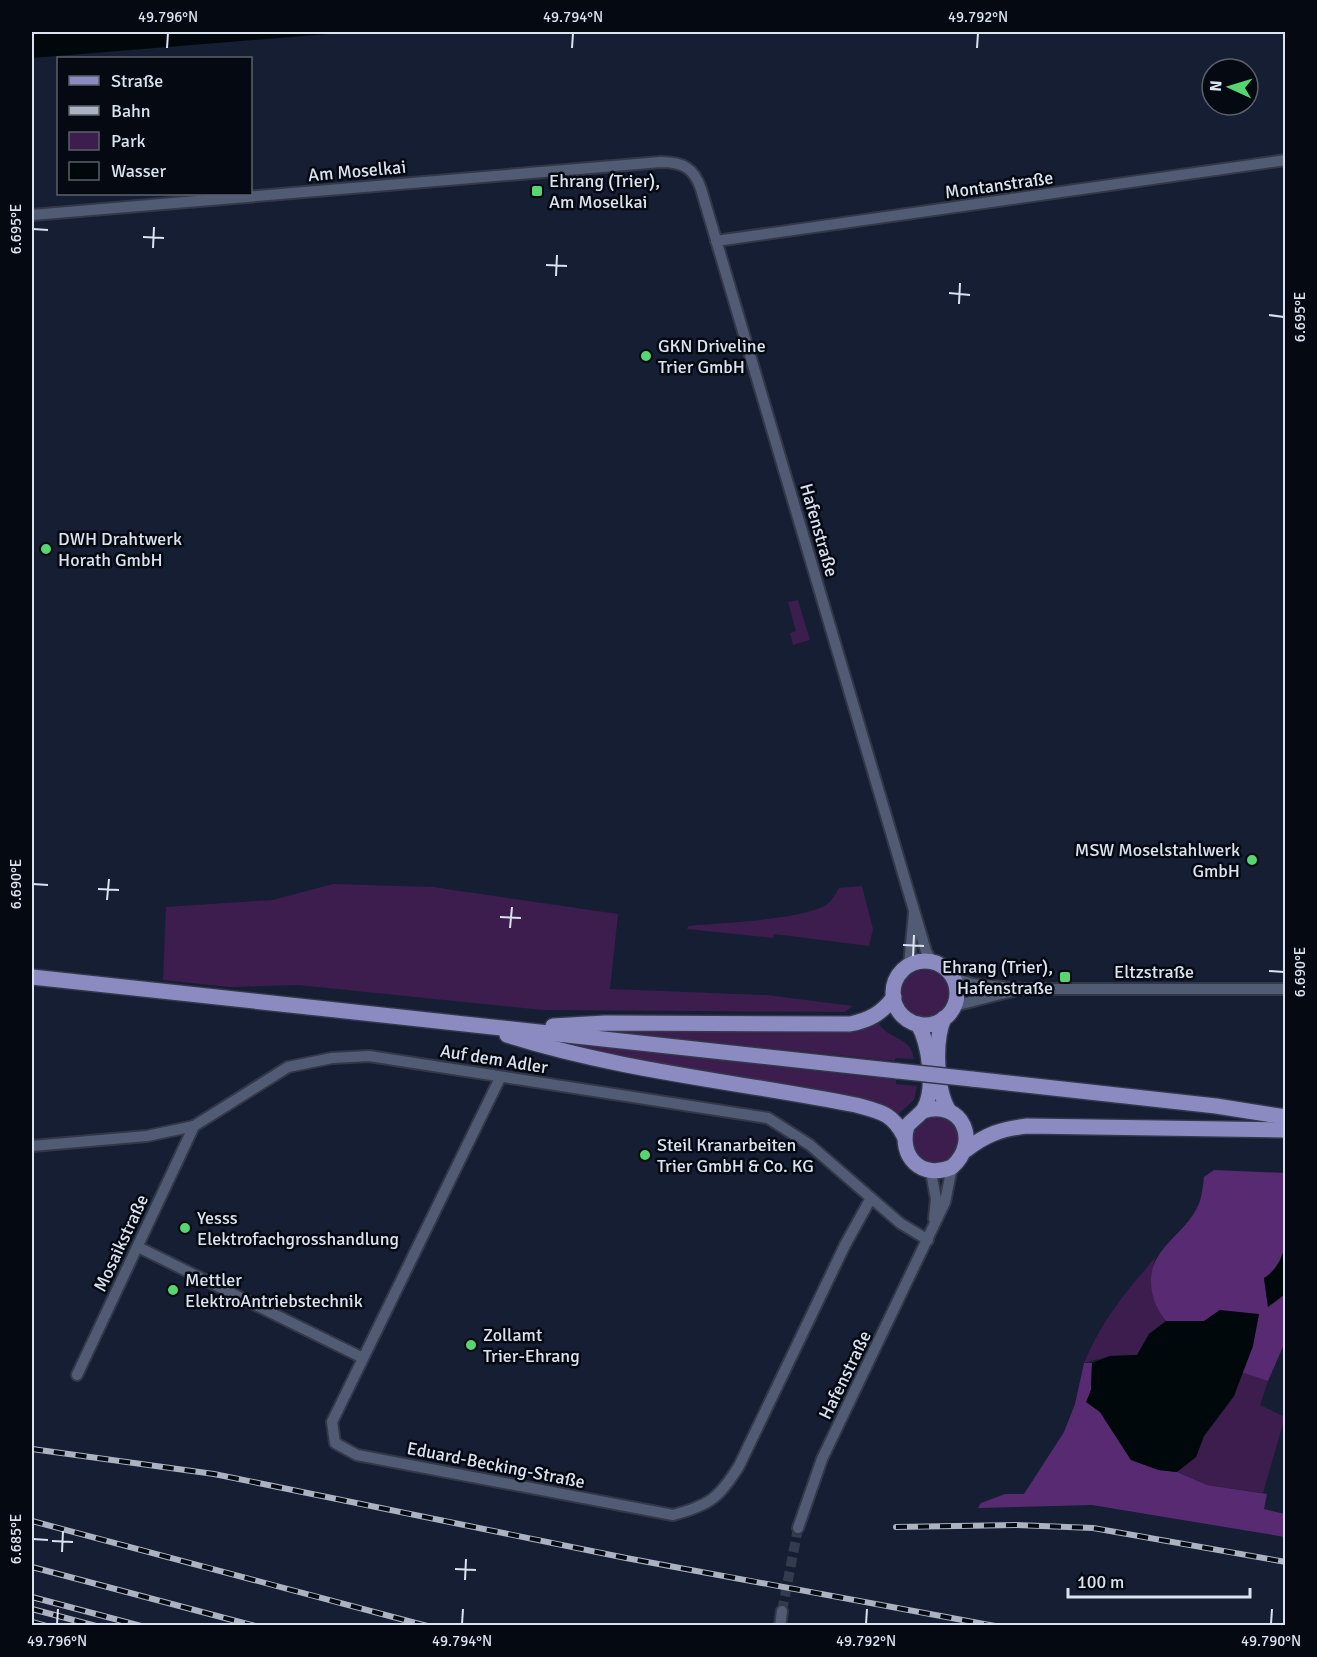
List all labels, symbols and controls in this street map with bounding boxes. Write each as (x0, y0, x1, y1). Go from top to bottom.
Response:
text: 49.796°N (138, 8, 198, 26)
text: 49.794°N (543, 8, 603, 26)
text: 49.792°N (948, 8, 1008, 26)
legend (57, 57, 252, 195)
north arrow (1200, 57, 1260, 117)
text: Straße (111, 70, 163, 92)
text: N (1206, 80, 1226, 92)
text: Bahn (111, 100, 151, 122)
text: Park (111, 130, 146, 152)
street label: Am Moselkai (307, 156, 407, 186)
text: Wasser (111, 160, 167, 182)
street label: Montanstraße (943, 167, 1055, 203)
place label: Ehrang (Trier), Am Moselkai (549, 170, 660, 213)
marker: Ehrang (Trier), Am Moselkai (530, 184, 544, 198)
text: 6.695°E (7, 204, 25, 254)
text: 6.695°E (1291, 292, 1309, 342)
place label: GKN Driveline Trier GmbH (658, 335, 766, 378)
marker: GKN Driveline Trier GmbH (639, 349, 653, 363)
street label: Hafenstraße (795, 481, 843, 579)
place label: DWH Drahtwerk Horath GmbH (58, 528, 182, 571)
marker: DWH Drahtwerk Horath GmbH (39, 542, 53, 556)
place label: MSW Moselstahlwerk GmbH (1075, 839, 1240, 882)
marker: MSW Moselstahlwerk GmbH (1245, 853, 1259, 867)
text: 6.690°E (7, 859, 25, 909)
text: 6.690°E (1291, 947, 1309, 997)
place label: Ehrang (Trier), Hafenstraße (942, 956, 1053, 999)
street label: Eltzstraße (1114, 961, 1194, 983)
marker: Ehrang (Trier), Hafenstraße (1058, 970, 1072, 984)
street label: Auf dem Adler (439, 1040, 550, 1078)
place label: Steil Kranarbeiten Trier GmbH & Co. KG (657, 1134, 814, 1177)
marker: Steil Kranarbeiten Trier GmbH & Co. KG (638, 1148, 652, 1162)
street label: Mosaikstraße (89, 1191, 153, 1295)
place label: Yesss Elektrofachgrosshandlung (197, 1207, 399, 1250)
marker: Yesss Elektrofachgrosshandlung (178, 1221, 192, 1235)
place label: Mettler ElektroAntriebstechnik (185, 1269, 363, 1312)
marker: Mettler ElektroAntriebstechnik (166, 1283, 180, 1297)
place label: Zollamt Trier-Ehrang (483, 1324, 580, 1367)
street label: Hafenstraße (814, 1327, 876, 1423)
marker: Zollamt Trier-Ehrang (464, 1338, 478, 1352)
street label: Eduard-Becking-Straße (405, 1437, 587, 1493)
text: 6.685°E (7, 1514, 25, 1564)
scale bar (1068, 1561, 1250, 1599)
text: 100 m (1077, 1571, 1124, 1593)
text: 49.796°N (27, 1632, 87, 1650)
text: 49.794°N (432, 1632, 492, 1650)
text: 49.792°N (836, 1632, 896, 1650)
text: 49.790°N (1241, 1632, 1301, 1650)

